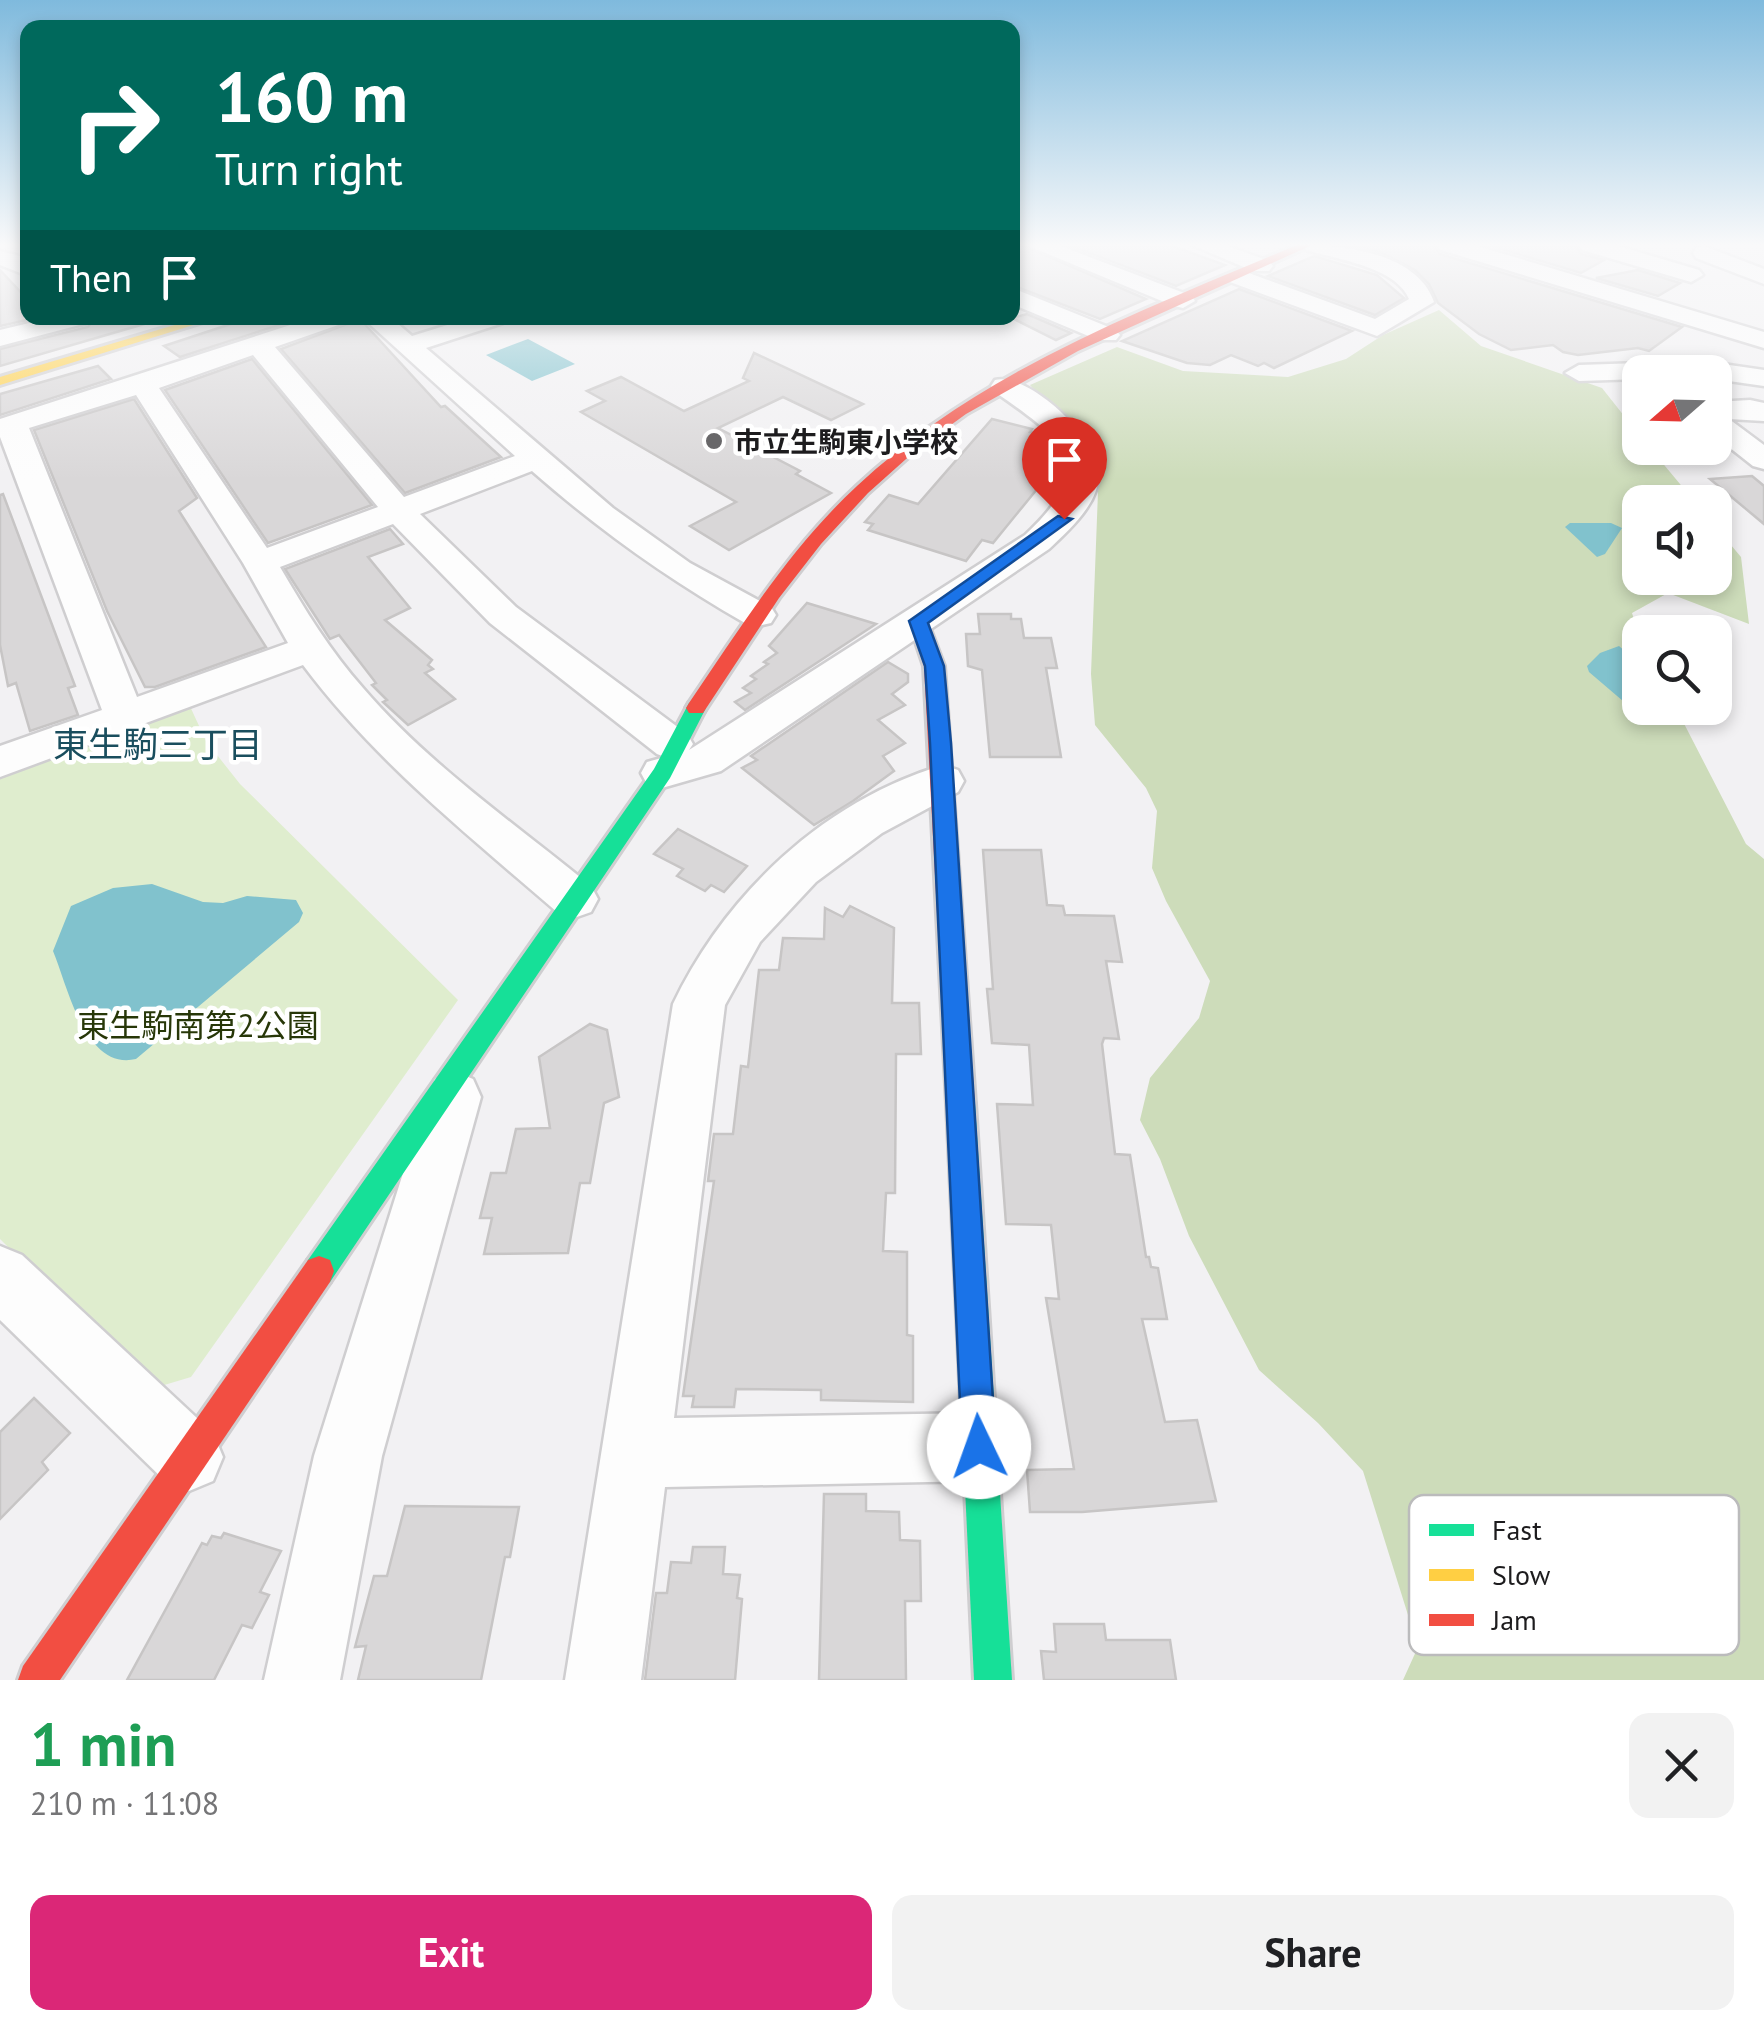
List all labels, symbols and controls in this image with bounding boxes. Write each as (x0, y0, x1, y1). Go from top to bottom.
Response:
text: 160 m (215, 51, 408, 141)
icon: right (50, 60, 180, 190)
text: Turn right (215, 139, 403, 197)
icon: arrive (152, 250, 207, 305)
text: Then (50, 253, 132, 302)
north arrow (1622, 355, 1732, 465)
map controls (1622, 355, 1732, 725)
pin (1022, 417, 1107, 520)
place label: 市立生駒東小学校 (734, 423, 958, 460)
marker: 市立生駒東小学校 (703, 430, 725, 452)
icon: arrive (1037, 432, 1092, 487)
button: sound (1622, 485, 1732, 595)
button: search (1622, 615, 1732, 725)
district label: 東生駒三丁目 (53, 721, 263, 767)
park label: 東生駒南第2公園 (77, 1004, 319, 1046)
position arrow (927, 1395, 1031, 1499)
legend (1409, 1495, 1739, 1655)
text: Fast (1492, 1511, 1542, 1548)
text: Slow (1492, 1556, 1551, 1593)
text: Jam (1491, 1601, 1537, 1638)
text: 1 min (30, 1705, 176, 1783)
button: close (1629, 1713, 1734, 1818)
text: 210 m · 11:08 (30, 1782, 219, 1824)
button: Exit (30, 1895, 872, 2010)
button: Share (892, 1895, 1734, 2010)

